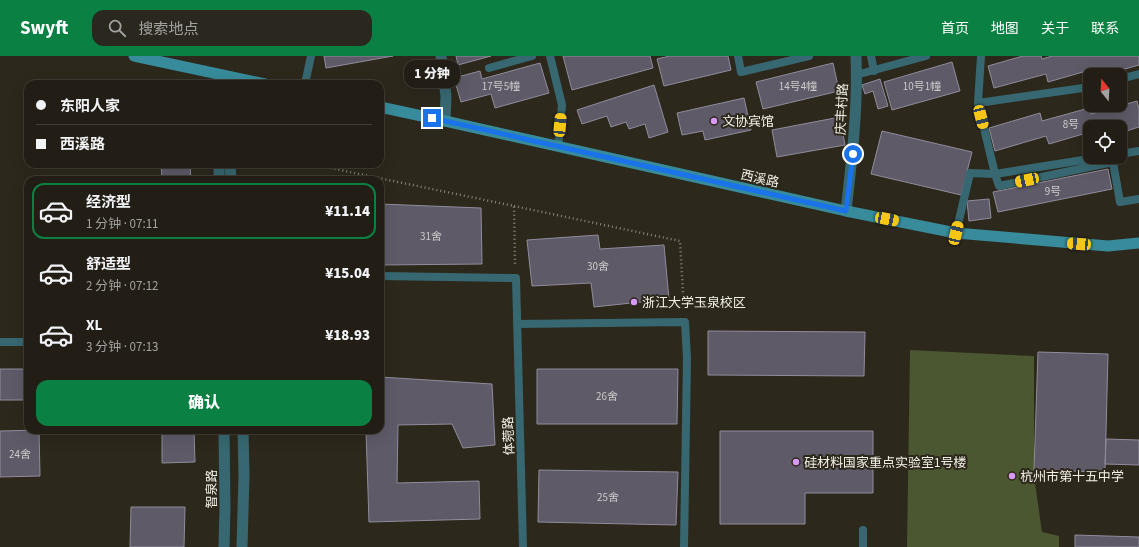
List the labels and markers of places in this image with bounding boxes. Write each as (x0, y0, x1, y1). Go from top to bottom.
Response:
place label: 文协宾馆 (722, 113, 774, 131)
marker: 文协宾馆 (709, 116, 719, 126)
place label: 浙江大学玉泉校区 (642, 294, 746, 312)
marker: 浙江大学玉泉校区 (629, 297, 639, 307)
place label: 硅材料国家重点实验室1号楼 (804, 454, 966, 472)
marker: 硅材料国家重点实验室1号楼 (791, 457, 801, 467)
place label: 杭州市第十五中学 (1020, 468, 1124, 486)
marker: 杭州市第十五中学 (1007, 471, 1017, 481)

